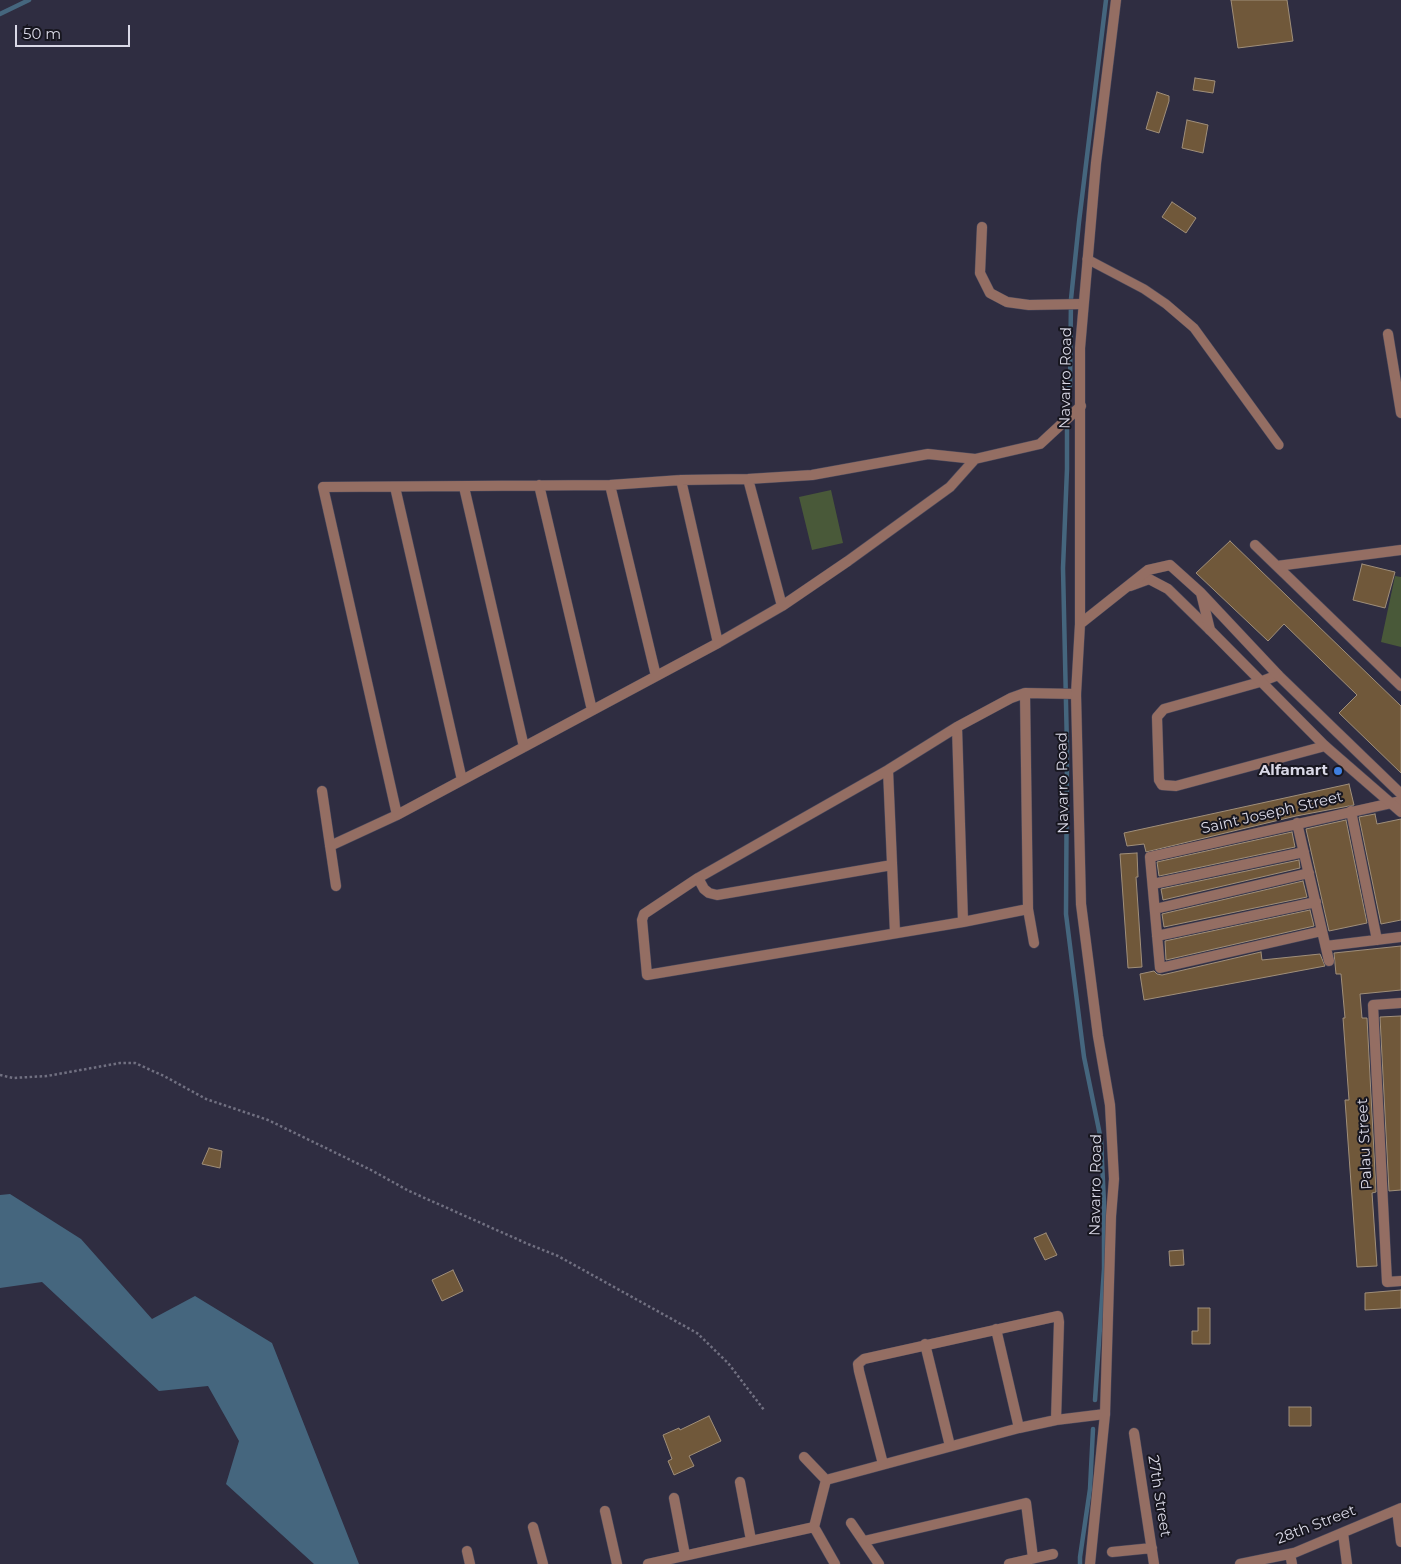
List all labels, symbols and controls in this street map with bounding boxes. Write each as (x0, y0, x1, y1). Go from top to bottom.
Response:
scale bar (18, 15, 132, 47)
text: 50 m (23, 24, 61, 43)
street label: Navarro Road (1056, 327, 1076, 429)
street label: Navarro Road (1053, 732, 1073, 834)
place label: Alfamart (1259, 762, 1328, 780)
marker: Alfamart (1332, 765, 1344, 777)
street label: Saint Joseph Street (1199, 788, 1345, 838)
street label: Palau Street (1354, 1098, 1376, 1190)
street label: Navarro Road (1086, 1134, 1106, 1236)
street label: 27th Street (1144, 1454, 1174, 1538)
street label: 28th Street (1274, 1502, 1358, 1548)

